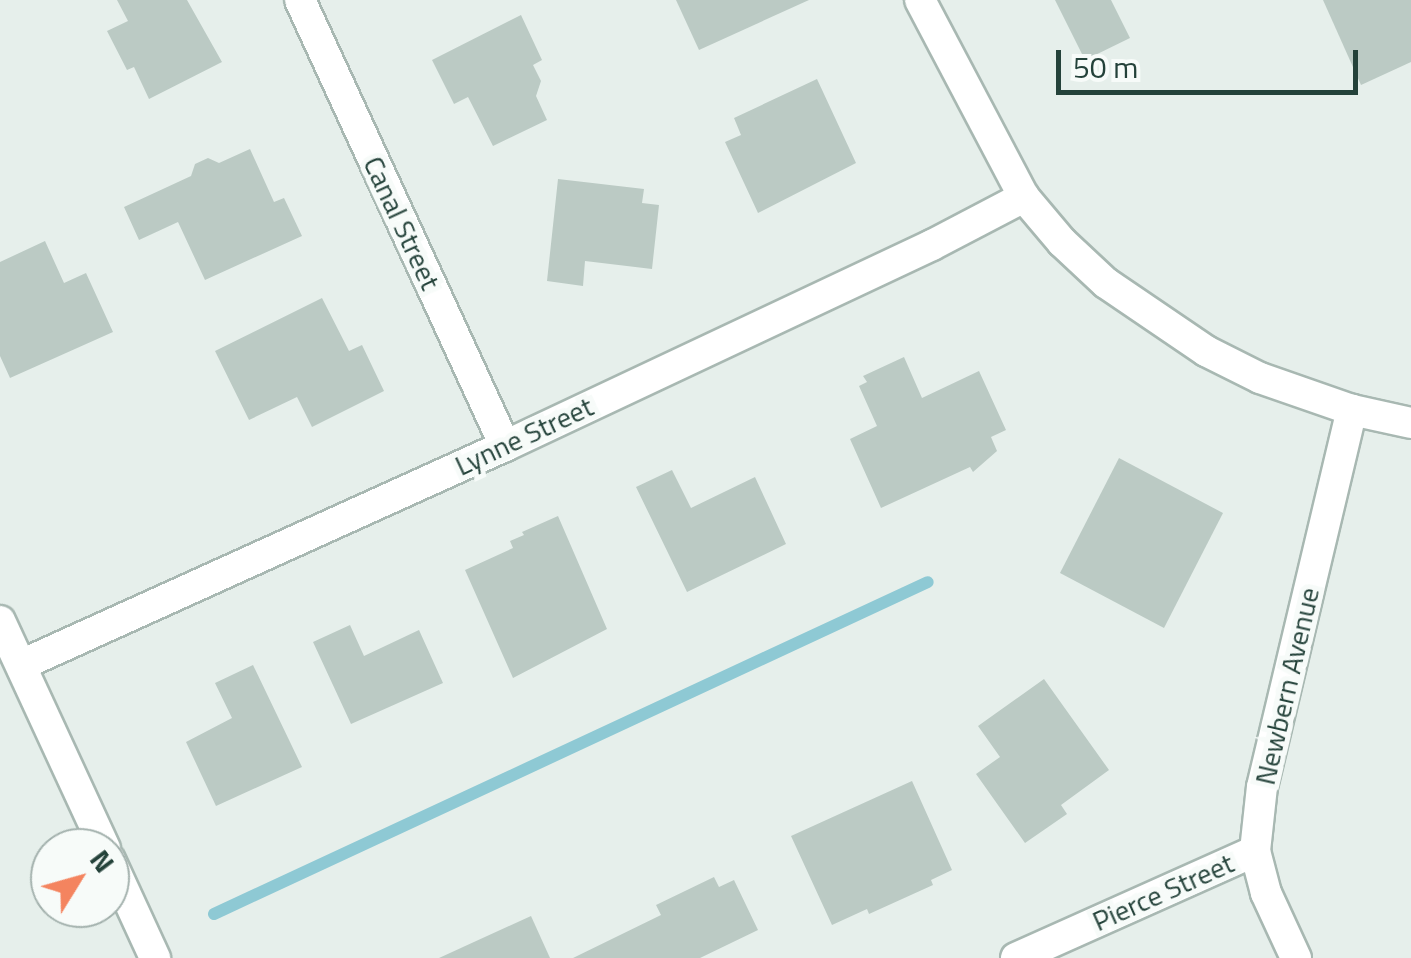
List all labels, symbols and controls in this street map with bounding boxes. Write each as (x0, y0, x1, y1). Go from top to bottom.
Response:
scale bar (1061, 30, 1364, 92)
text: 50 m (1073, 44, 1138, 90)
street label: Canal Street (357, 151, 447, 295)
street label: Lynne Street (450, 389, 598, 483)
street label: Newbern Avenue (1248, 584, 1326, 788)
north arrow (30, 828, 130, 928)
text: N (80, 840, 126, 882)
street label: Pierce Street (1087, 846, 1239, 938)

